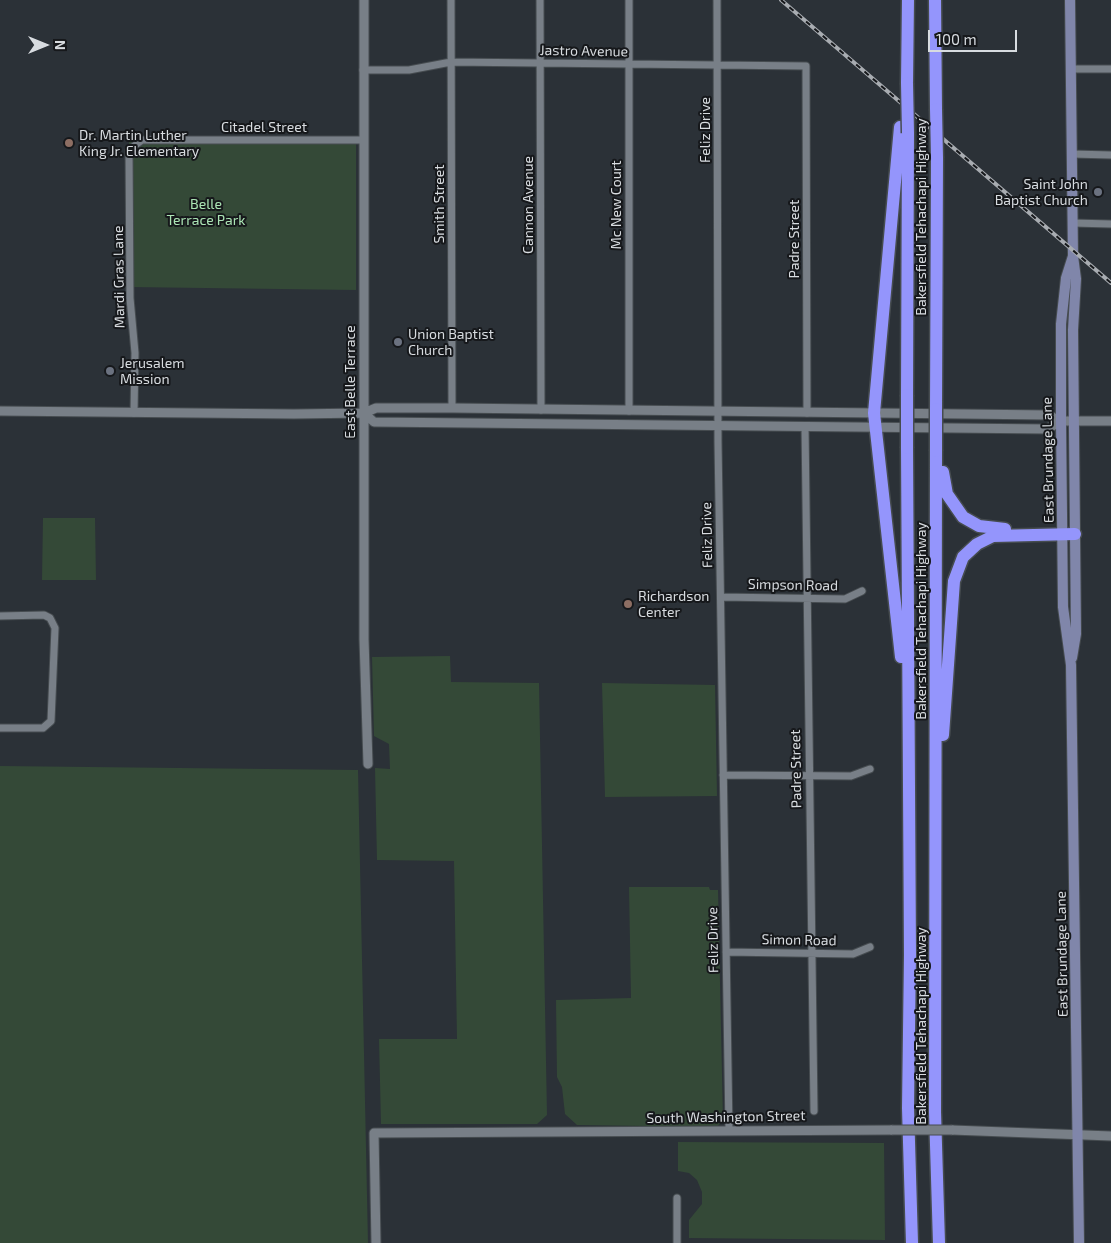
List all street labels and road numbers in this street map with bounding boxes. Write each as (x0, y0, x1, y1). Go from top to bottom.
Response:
street label: Jastro Avenue (540, 42, 628, 60)
street label: Feliz Drive (697, 97, 713, 163)
street label: Bakersfield Tehachapi Highway (913, 118, 929, 316)
street label: Citadel Street (221, 119, 307, 135)
street label: Cannon Avenue (520, 156, 536, 254)
street label: Mc New Court (608, 160, 624, 250)
street label: Smith Street (431, 164, 447, 244)
street label: Padre Street (786, 200, 802, 278)
street label: Mardi Gras Lane (110, 225, 128, 329)
street label: East Belle Terrace (342, 325, 358, 439)
street label: East Brundage Lane (1039, 397, 1057, 523)
street label: Feliz Drive (698, 502, 716, 568)
street label: Bakersfield Tehachapi Highway (913, 522, 929, 720)
street label: Simpson Road (748, 576, 838, 594)
street label: Padre Street (787, 729, 805, 809)
street label: East Brundage Lane (1053, 891, 1071, 1017)
street label: Feliz Drive (704, 907, 722, 973)
street label: Bakersfield Tehachapi Highway (913, 927, 929, 1125)
street label: Simon Road (761, 931, 837, 949)
street label: South Washington Street (646, 1107, 806, 1127)

